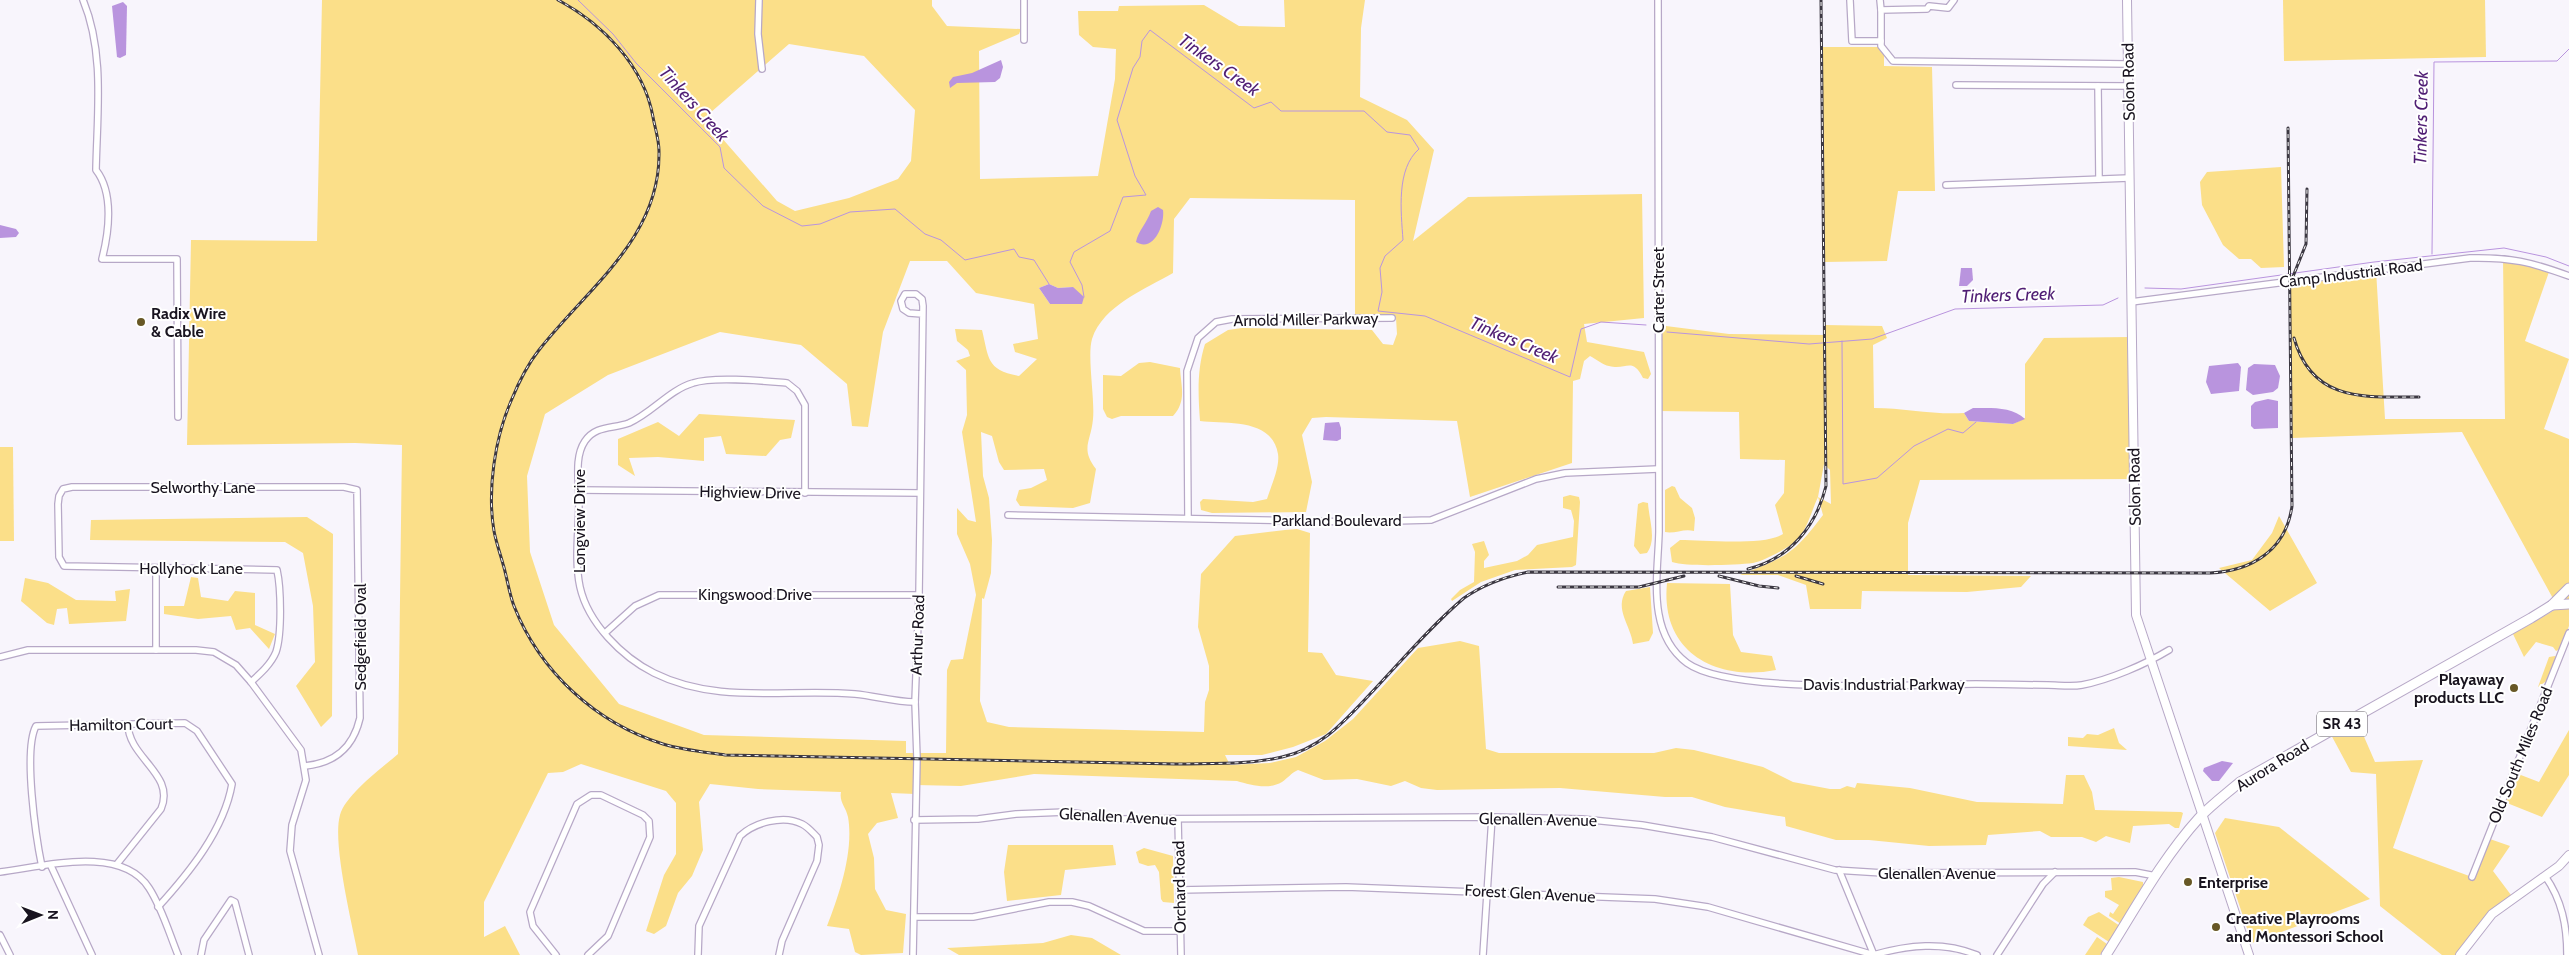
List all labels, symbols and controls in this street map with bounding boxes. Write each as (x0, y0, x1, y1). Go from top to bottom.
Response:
water label: Tinkers Creek (1174, 29, 1265, 102)
street label: Solon Road (2118, 43, 2139, 121)
water label: Tinkers Creek (654, 62, 734, 147)
water label: Tinkers Creek (2409, 70, 2433, 165)
street label: Carter Street (1649, 246, 1668, 333)
street label: Camp Industrial Road (2278, 255, 2424, 292)
water label: Tinkers Creek (1961, 282, 2057, 308)
place label: Radix Wire & Cable (151, 304, 226, 341)
street label: Arnold Miller Parkway (1233, 309, 1379, 330)
water label: Tinkers Creek (1466, 312, 1563, 369)
marker: Radix Wire & Cable (135, 316, 147, 328)
street label: Solon Road (2124, 448, 2145, 526)
street label: Longview Drive (570, 469, 589, 573)
street label: Selworthy Lane (151, 478, 255, 497)
street label: Highview Drive (699, 482, 801, 503)
street label: Parkland Boulevard (1272, 511, 1402, 530)
street label: Hollyhock Lane (139, 559, 243, 578)
street label: Sedgefield Oval (351, 583, 370, 691)
street label: Kingswood Drive (698, 585, 812, 604)
street label: Arthur Road (907, 594, 928, 676)
place label: Playaway products LLC (2414, 670, 2504, 707)
street label: Davis Industrial Parkway (1803, 675, 1965, 694)
marker: Playaway products LLC (2508, 682, 2520, 694)
street label: Old South Miles Road (2484, 684, 2557, 826)
road number: SR 43 (2317, 712, 2367, 736)
street label: Hamilton Court (69, 714, 174, 735)
street label: Aurora Road (2232, 735, 2312, 795)
street label: Glenallen Avenue (1058, 804, 1177, 829)
street label: Glenallen Avenue (1479, 809, 1597, 830)
street label: Orchard Road (1169, 840, 1190, 934)
street label: Glenallen Avenue (1878, 864, 1996, 883)
place label: Enterprise (2198, 873, 2268, 892)
marker: Enterprise (2182, 876, 2194, 888)
street label: Forest Glen Avenue (1464, 881, 1596, 906)
north arrow (15, 890, 65, 940)
place label: Creative Playrooms and Montessori School (2226, 909, 2383, 946)
text: N (44, 910, 62, 920)
marker: Creative Playrooms and Montessori School (2210, 921, 2222, 933)

